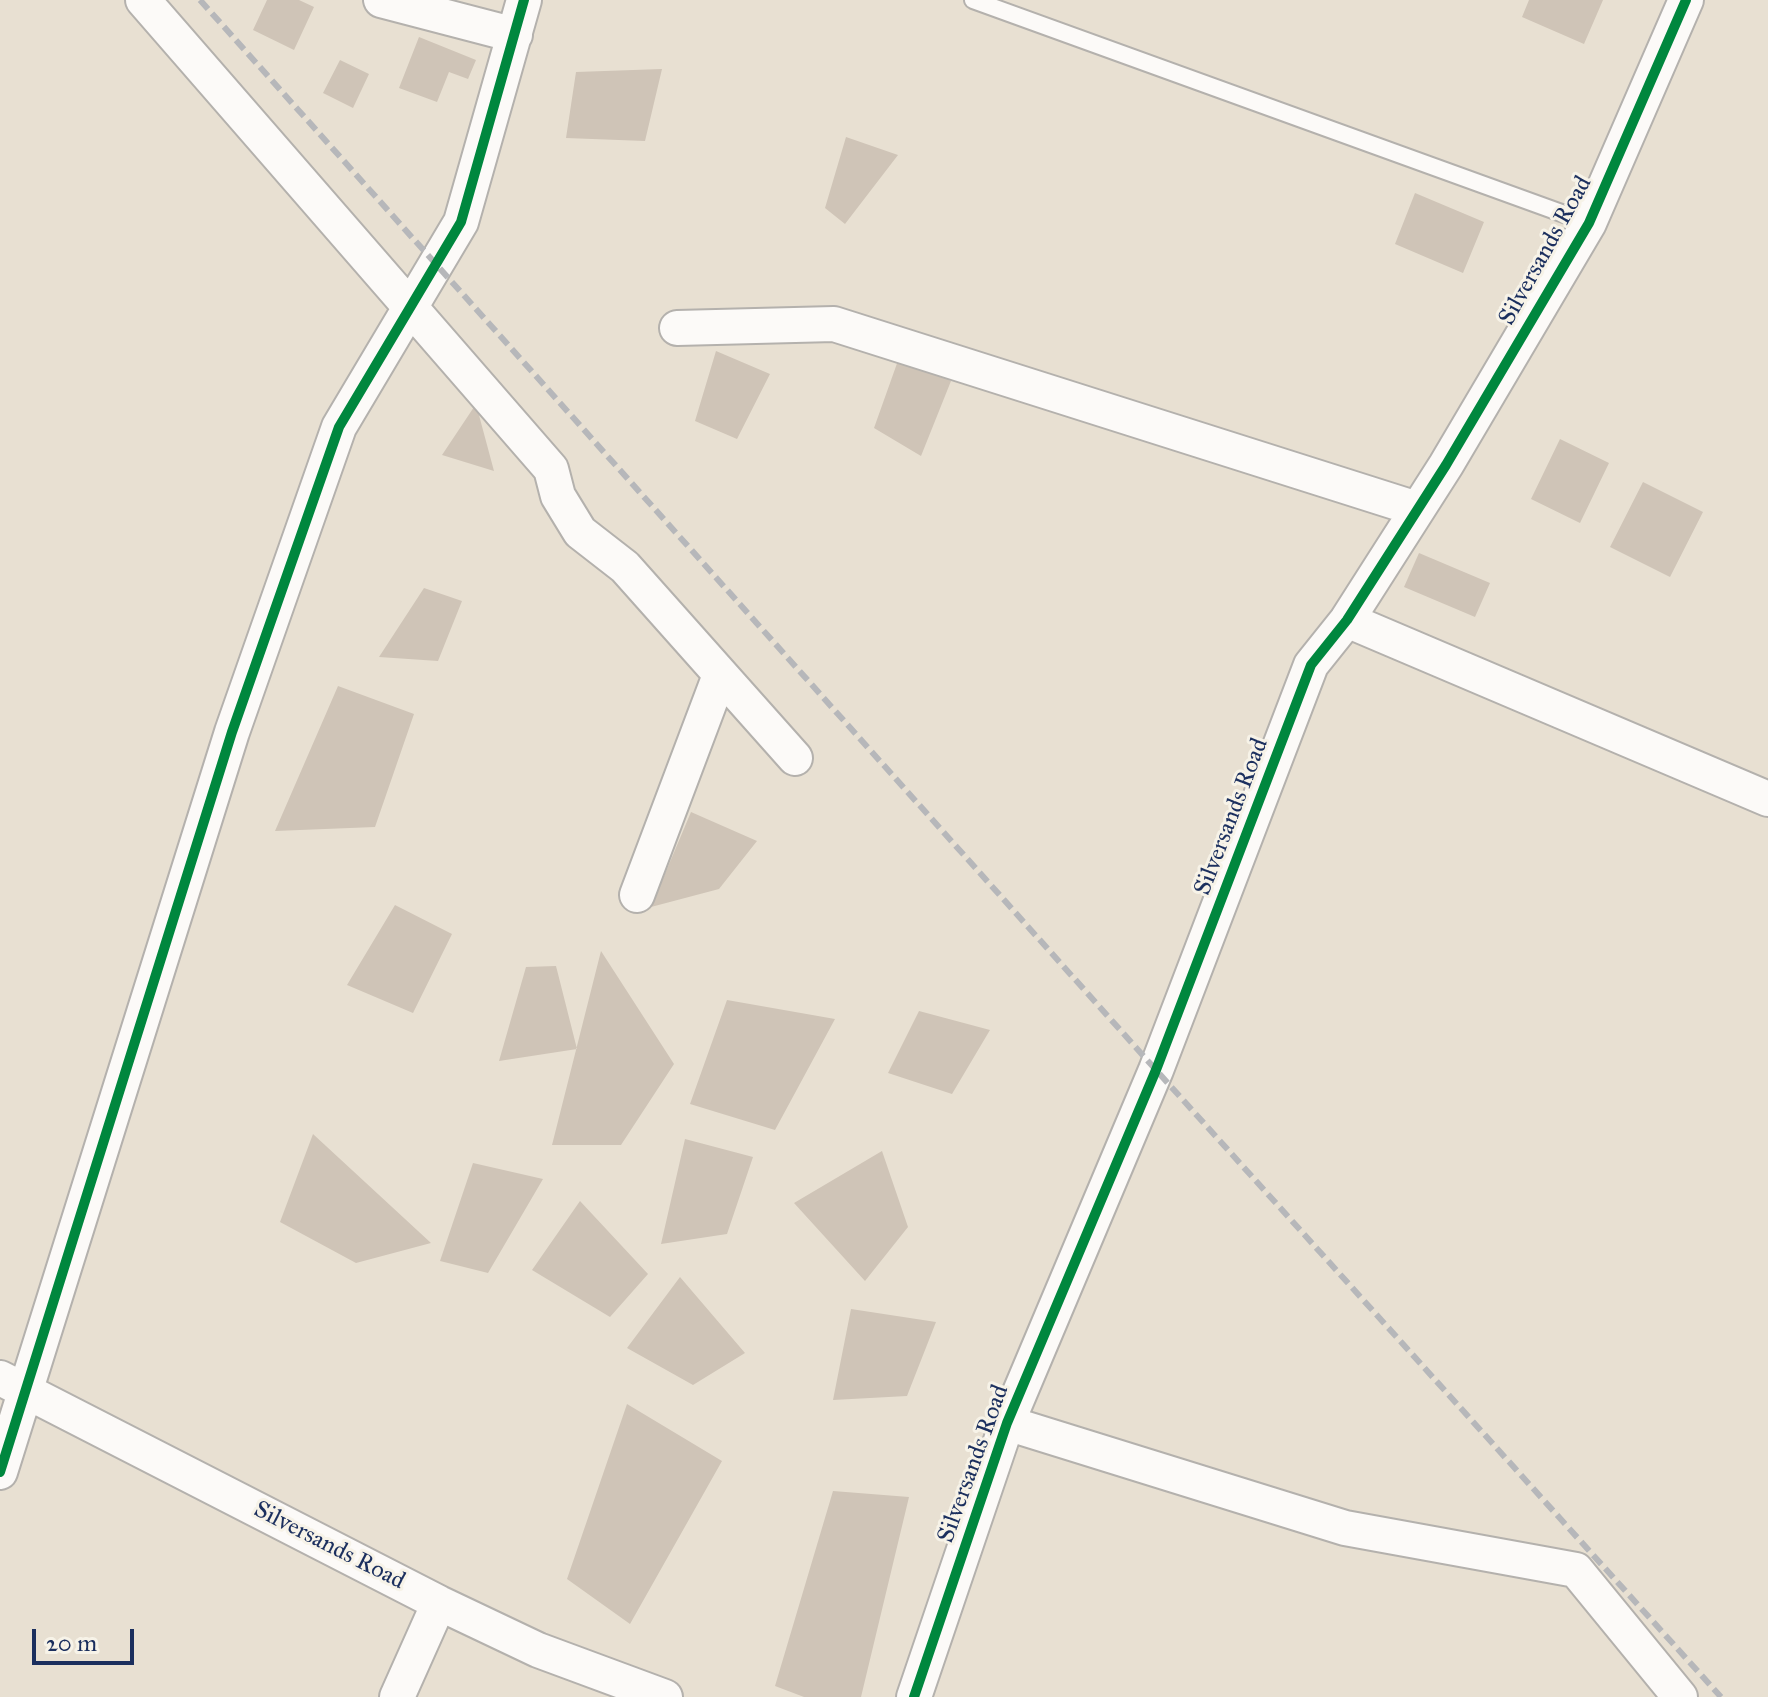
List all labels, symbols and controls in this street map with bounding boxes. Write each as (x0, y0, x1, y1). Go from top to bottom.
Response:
street label: Silversands Road (1493, 172, 1599, 330)
street label: Silversands Road (1189, 734, 1275, 900)
street label: Silversands Road (932, 1381, 1016, 1547)
street label: Silversands Road (249, 1496, 409, 1596)
scale bar (36, 1613, 138, 1663)
text: 20 m (46, 1628, 97, 1658)

